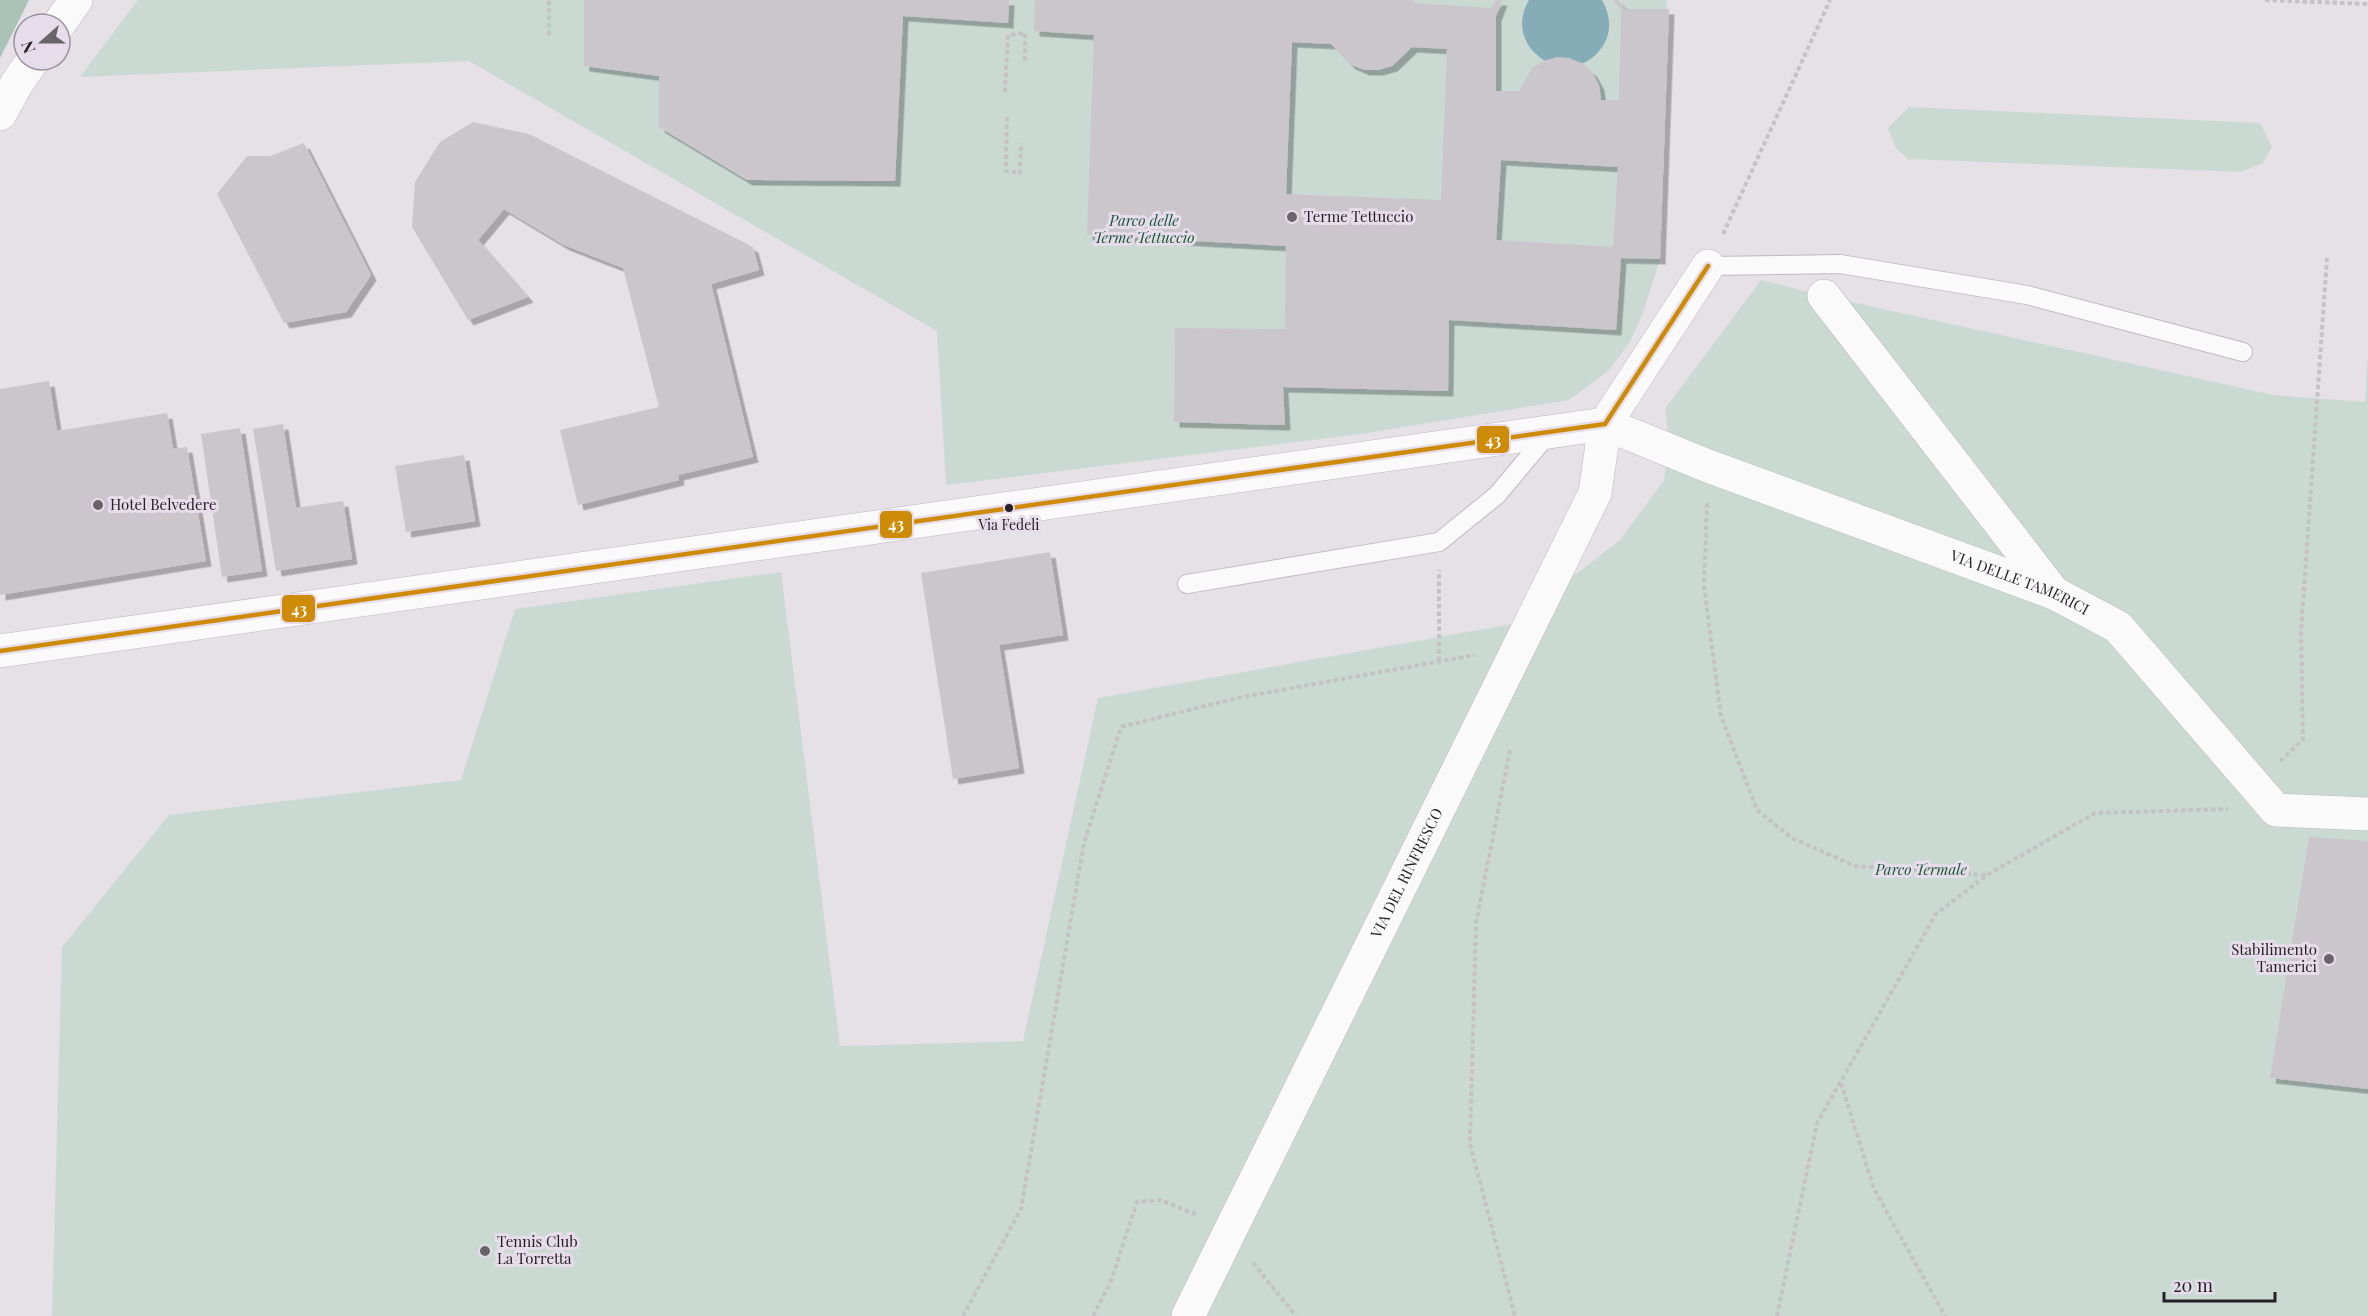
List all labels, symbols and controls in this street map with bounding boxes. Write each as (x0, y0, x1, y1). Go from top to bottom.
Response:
north arrow (12, 12, 72, 72)
text: N (15, 38, 39, 57)
place label: Terme Tettuccio (1304, 206, 1413, 226)
park label: Parco delle Terme Tettuccio (1093, 210, 1195, 247)
marker: Terme Tettuccio (1285, 210, 1299, 224)
line badge: 43 (1476, 425, 1510, 454)
text: 43 (1485, 429, 1501, 450)
place label: Hotel Belvedere (110, 494, 217, 514)
marker: Hotel Belvedere (91, 498, 105, 512)
marker: Via Fedeli (1003, 502, 1015, 514)
line badge: 43 (879, 510, 913, 539)
text: 43 (888, 513, 904, 534)
place label: Via Fedeli (978, 515, 1039, 534)
street label: VIA DELLE TAMERICI (1947, 545, 2093, 619)
line badge: 43 (281, 594, 316, 623)
text: 43 (291, 598, 307, 619)
street label: VIA DEL RINFRESCO (1365, 804, 1447, 942)
park label: Parco Termale (1874, 859, 1967, 879)
place label: Stabilimento Tamerici (2231, 939, 2318, 976)
marker: Stabilimento Tamerici (2322, 952, 2336, 966)
place label: Tennis Club La Torretta (497, 1231, 578, 1268)
marker: Tennis Club La Torretta (478, 1244, 492, 1258)
scale bar (2164, 1265, 2275, 1303)
text: 20 m (2173, 1273, 2213, 1297)

